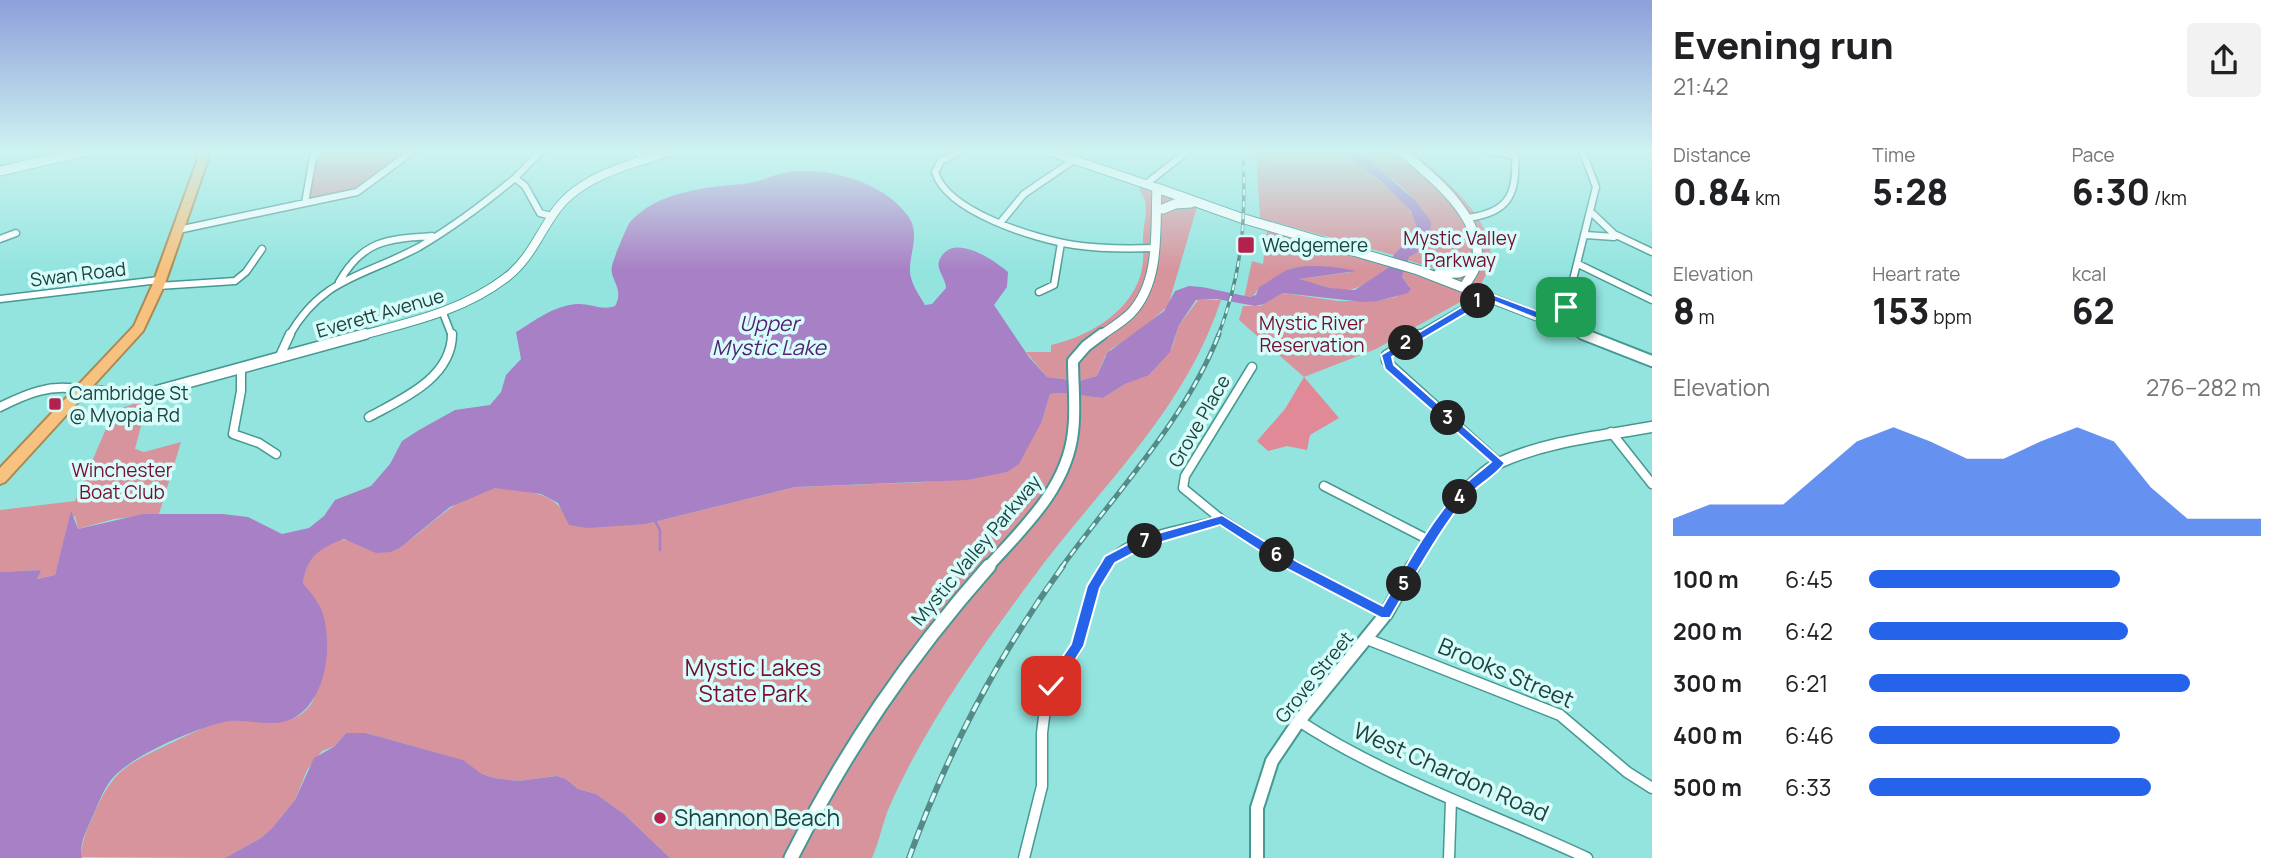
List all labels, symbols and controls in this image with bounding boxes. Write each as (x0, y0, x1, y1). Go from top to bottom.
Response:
text: Evening run (1673, 18, 1894, 70)
button: share (2187, 23, 2261, 97)
text: 21:42 (1673, 70, 1729, 102)
text: Distance (1673, 142, 1751, 168)
text: Time (1872, 142, 1915, 168)
text: Pace (2072, 142, 2115, 168)
text: 0.84 (1673, 168, 1751, 216)
text: 5:28 (1872, 168, 1948, 216)
text: 6:30 (2072, 168, 2150, 216)
text: km (1751, 185, 1780, 211)
text: /km (2150, 185, 2187, 211)
park label: Mystic Valley Parkway (1403, 225, 1517, 273)
place label: Wedgemere (1262, 232, 1368, 258)
marker: Wedgemere (1236, 235, 1256, 255)
street label: Swan Road (29, 255, 127, 293)
text: Elevation (1673, 261, 1753, 287)
text: Heart rate (1872, 261, 1960, 287)
text: kcal (2072, 261, 2106, 287)
pin (1536, 277, 1596, 337)
street label: Everett Avenue (313, 282, 447, 344)
pin: 1 (1460, 284, 1496, 318)
text: 1 (1473, 287, 1482, 313)
text: 8 (1673, 287, 1695, 335)
text: 153 (1872, 287, 1930, 335)
text: 62 (2072, 287, 2115, 335)
icon: arrive (1547, 288, 1585, 326)
text: m (1695, 304, 1715, 330)
text: bpm (1930, 304, 1972, 330)
water label: Upper Mystic Lake (712, 309, 828, 361)
park label: Mystic River Reservation (1259, 310, 1365, 358)
pin: 2 (1388, 326, 1424, 360)
text: 2 (1400, 329, 1411, 355)
street label: Grove Place (1162, 370, 1236, 472)
text: Elevation (1673, 371, 1770, 403)
text: 276–282 m (2146, 371, 2261, 403)
place label: Cambridge St @ Myopia Rd (69, 380, 189, 428)
marker: Cambridge St @ Myopia Rd (47, 396, 63, 412)
pin: 3 (1430, 400, 1466, 436)
text: 3 (1442, 404, 1453, 430)
park label: Winchester Boat Club (71, 457, 173, 505)
street label: Mystic Valley Parkway (905, 469, 1047, 631)
pin: 4 (1442, 480, 1478, 514)
text: 4 (1454, 483, 1465, 509)
pin: 7 (1128, 524, 1162, 558)
text: 7 (1139, 527, 1150, 553)
pin: 6 (1260, 538, 1294, 572)
text: 6 (1271, 541, 1282, 567)
text: 100 m (1673, 563, 1739, 595)
text: 6:45 (1785, 563, 1833, 595)
pin: 5 (1386, 566, 1422, 602)
text: 5 (1398, 570, 1409, 596)
text: 200 m (1673, 615, 1742, 647)
text: 6:42 (1785, 615, 1833, 647)
street label: Grove Street (1269, 626, 1359, 728)
street label: Brooks Street (1434, 629, 1579, 715)
park label: Mystic Lakes State Park (685, 651, 821, 709)
pin (1021, 656, 1081, 716)
icon: check (1032, 667, 1070, 705)
text: 300 m (1673, 667, 1742, 699)
text: 6:21 (1785, 667, 1828, 699)
street label: West Chardon Road (1349, 714, 1554, 828)
text: 400 m (1673, 719, 1743, 751)
text: 6:46 (1785, 719, 1834, 751)
text: 500 m (1673, 771, 1742, 803)
text: 6:33 (1785, 771, 1832, 803)
place label: Shannon Beach (674, 801, 840, 833)
marker: Shannon Beach (652, 810, 668, 826)

